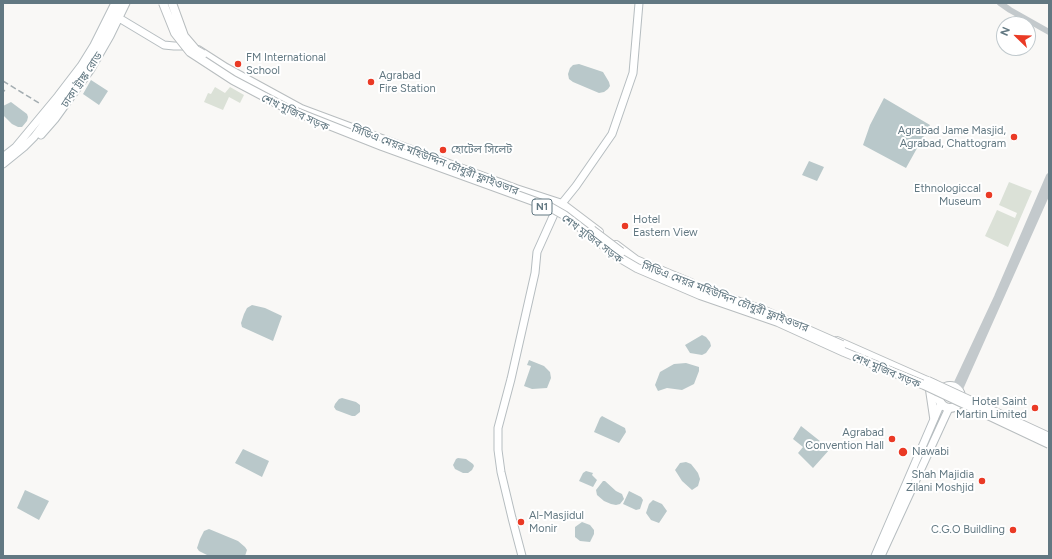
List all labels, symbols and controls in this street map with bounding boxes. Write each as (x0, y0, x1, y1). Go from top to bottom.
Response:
north arrow (996, 16, 1036, 56)
text: N (998, 25, 1013, 38)
street label: ঢাকা ট্রাঙ্ক রোড (59, 50, 105, 110)
place label: FM International School (246, 51, 326, 77)
marker: FM International School (233, 59, 243, 69)
place label: Agrabad Fire Station (379, 69, 436, 95)
marker: Agrabad Fire Station (366, 77, 376, 87)
street label: শেখ মুজিব সড়ক (259, 92, 331, 134)
street label: সিডিএ মেয়র মহিউদ্দিন চৌধুরী ফ্লাইওভার (350, 122, 520, 198)
place label: Agrabad Jame Masjid, Agrabad, Chattogram (898, 124, 1006, 150)
marker: Agrabad Jame Masjid, Agrabad, Chattogram (1009, 132, 1019, 142)
place label: হোটেল সিলেট (451, 143, 512, 157)
marker: হোটেল সিলেট (438, 145, 448, 155)
place label: Ethnologiccal Museum (914, 182, 981, 208)
marker: Ethnologiccal Museum (984, 190, 994, 200)
road number: N1 (532, 199, 552, 215)
street label: শেখ মুজিব সড়ক (559, 212, 625, 266)
place label: Hotel Eastern View (633, 213, 698, 239)
marker: Hotel Eastern View (620, 221, 630, 231)
street label: সিডিএ মেয়র মহিউদ্দিন চৌধুরী ফ্লাইওভার (640, 259, 810, 335)
street label: শেখ মুজিব সড়ক (850, 351, 922, 391)
place label: Hotel Saint Martin Limited (956, 395, 1027, 421)
marker: Hotel Saint Martin Limited (1030, 403, 1040, 413)
place label: Agrabad Convention Hall (805, 426, 884, 452)
marker: Agrabad Convention Hall (887, 434, 897, 444)
place label: Nawabi (912, 445, 949, 459)
marker: Nawabi (897, 446, 909, 458)
place label: Shah Majidia Zilani Moshjid (906, 468, 974, 494)
marker: Shah Majidia Zilani Moshjid (977, 476, 987, 486)
place label: Al-Masjidul Monir (529, 509, 584, 535)
marker: Al-Masjidul Monir (516, 517, 526, 527)
place label: C.G.O Buildling (931, 523, 1005, 537)
marker: C.G.O Buildling (1008, 525, 1018, 535)

